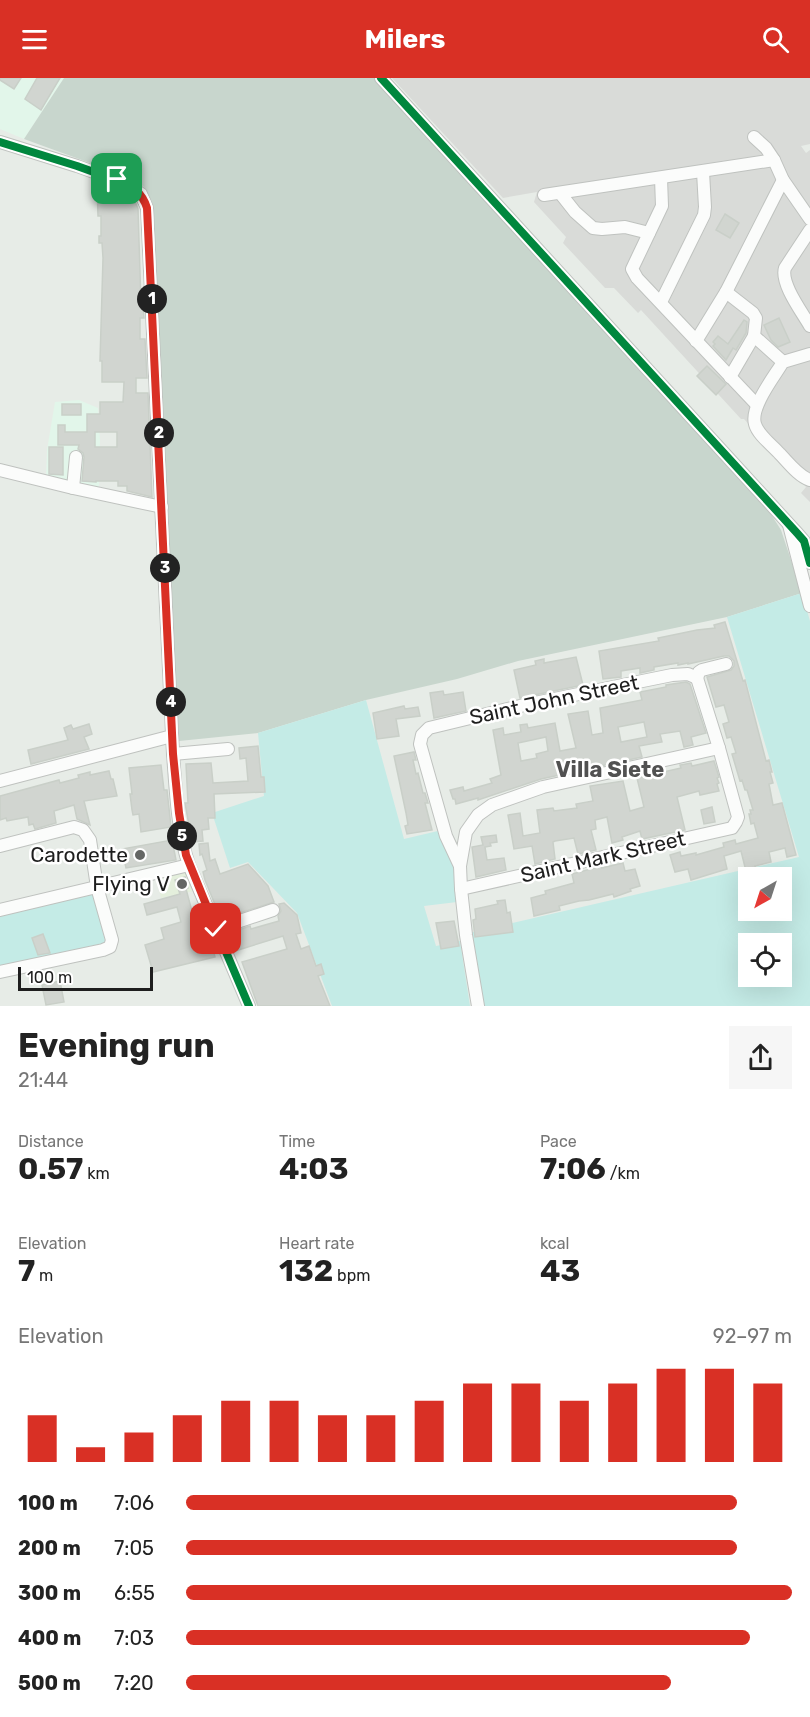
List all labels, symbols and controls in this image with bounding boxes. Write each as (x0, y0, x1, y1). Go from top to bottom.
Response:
icon: menu (18, 23, 51, 56)
text: Milers (364, 23, 446, 55)
icon: search (759, 23, 792, 56)
pin (91, 153, 142, 204)
icon: arrive (100, 162, 133, 195)
pin: 1 (137, 284, 167, 314)
text: 1 (148, 289, 156, 308)
pin: 2 (144, 418, 174, 448)
text: 2 (154, 423, 164, 442)
pin: 3 (150, 553, 180, 583)
text: 3 (160, 558, 170, 577)
street label: Saint John Street (467, 669, 641, 730)
pin: 4 (156, 687, 186, 717)
text: 4 (166, 692, 176, 711)
district label: Villa Siete (556, 756, 664, 783)
pin: 5 (167, 821, 197, 851)
street label: Saint Mark Street (518, 825, 688, 888)
text: 5 (177, 826, 187, 845)
place label: Carodette (30, 842, 128, 867)
marker: Carodette (133, 848, 147, 862)
north arrow (738, 867, 792, 921)
map controls (738, 867, 792, 987)
place label: Flying V (92, 871, 170, 896)
marker: Flying V (175, 877, 189, 891)
pin (190, 903, 241, 954)
icon: check (199, 912, 232, 945)
button: locate (738, 933, 792, 987)
scale bar (18, 964, 153, 992)
text: 100 m (27, 968, 72, 987)
text: Evening run (18, 1026, 215, 1065)
button: share (729, 1026, 792, 1089)
text: 21:44 (18, 1068, 68, 1092)
text: Distance (18, 1132, 84, 1151)
text: Time (279, 1132, 315, 1151)
text: Pace (540, 1132, 577, 1151)
text: 0.57 (18, 1151, 83, 1187)
text: 4:03 (279, 1151, 348, 1187)
text: 7:06 (540, 1151, 606, 1187)
text: km (83, 1164, 110, 1183)
text: /km (606, 1164, 640, 1183)
text: Elevation (18, 1234, 87, 1253)
text: Heart rate (279, 1234, 354, 1253)
text: kcal (540, 1234, 569, 1253)
text: 7 (18, 1253, 35, 1289)
text: 132 (279, 1253, 333, 1289)
text: 43 (540, 1253, 580, 1289)
text: m (35, 1266, 53, 1285)
text: bpm (333, 1266, 370, 1285)
text: Elevation (18, 1324, 104, 1348)
text: 92–97 m (713, 1324, 792, 1348)
text: 100 m (18, 1491, 78, 1515)
text: 7:06 (114, 1491, 154, 1515)
text: 200 m (18, 1536, 81, 1560)
text: 7:05 (114, 1536, 154, 1560)
text: 300 m (18, 1581, 81, 1605)
text: 6:55 (114, 1581, 155, 1605)
text: 400 m (18, 1626, 81, 1650)
text: 7:03 (114, 1626, 154, 1650)
text: 500 m (18, 1671, 81, 1695)
text: 7:20 (114, 1671, 154, 1695)

